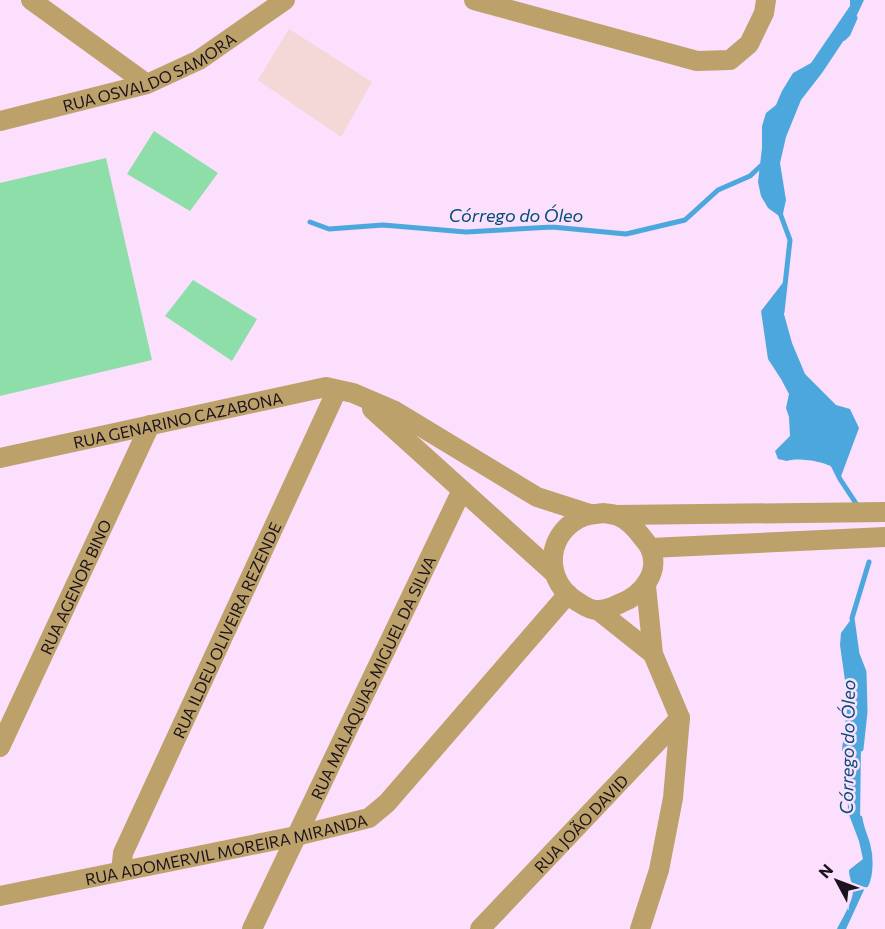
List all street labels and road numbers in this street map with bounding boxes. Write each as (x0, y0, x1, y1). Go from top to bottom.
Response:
street label: RUA OSVALDO SAMORA (61, 28, 239, 114)
street label: RUA GENARINO CAZABONA (71, 387, 284, 451)
street label: RUA AGENOR BINO (35, 516, 114, 657)
street label: RUA ILDEU OLIVEIRA REZENDE (168, 519, 284, 741)
street label: RUA MALAQUIAS MIGUEL DA SILVA (306, 552, 439, 802)
street label: RUA JOÃO DAVID (529, 770, 631, 876)
street label: RUA ADOMERVIL MOREIRA MIRANDA (83, 809, 369, 888)

